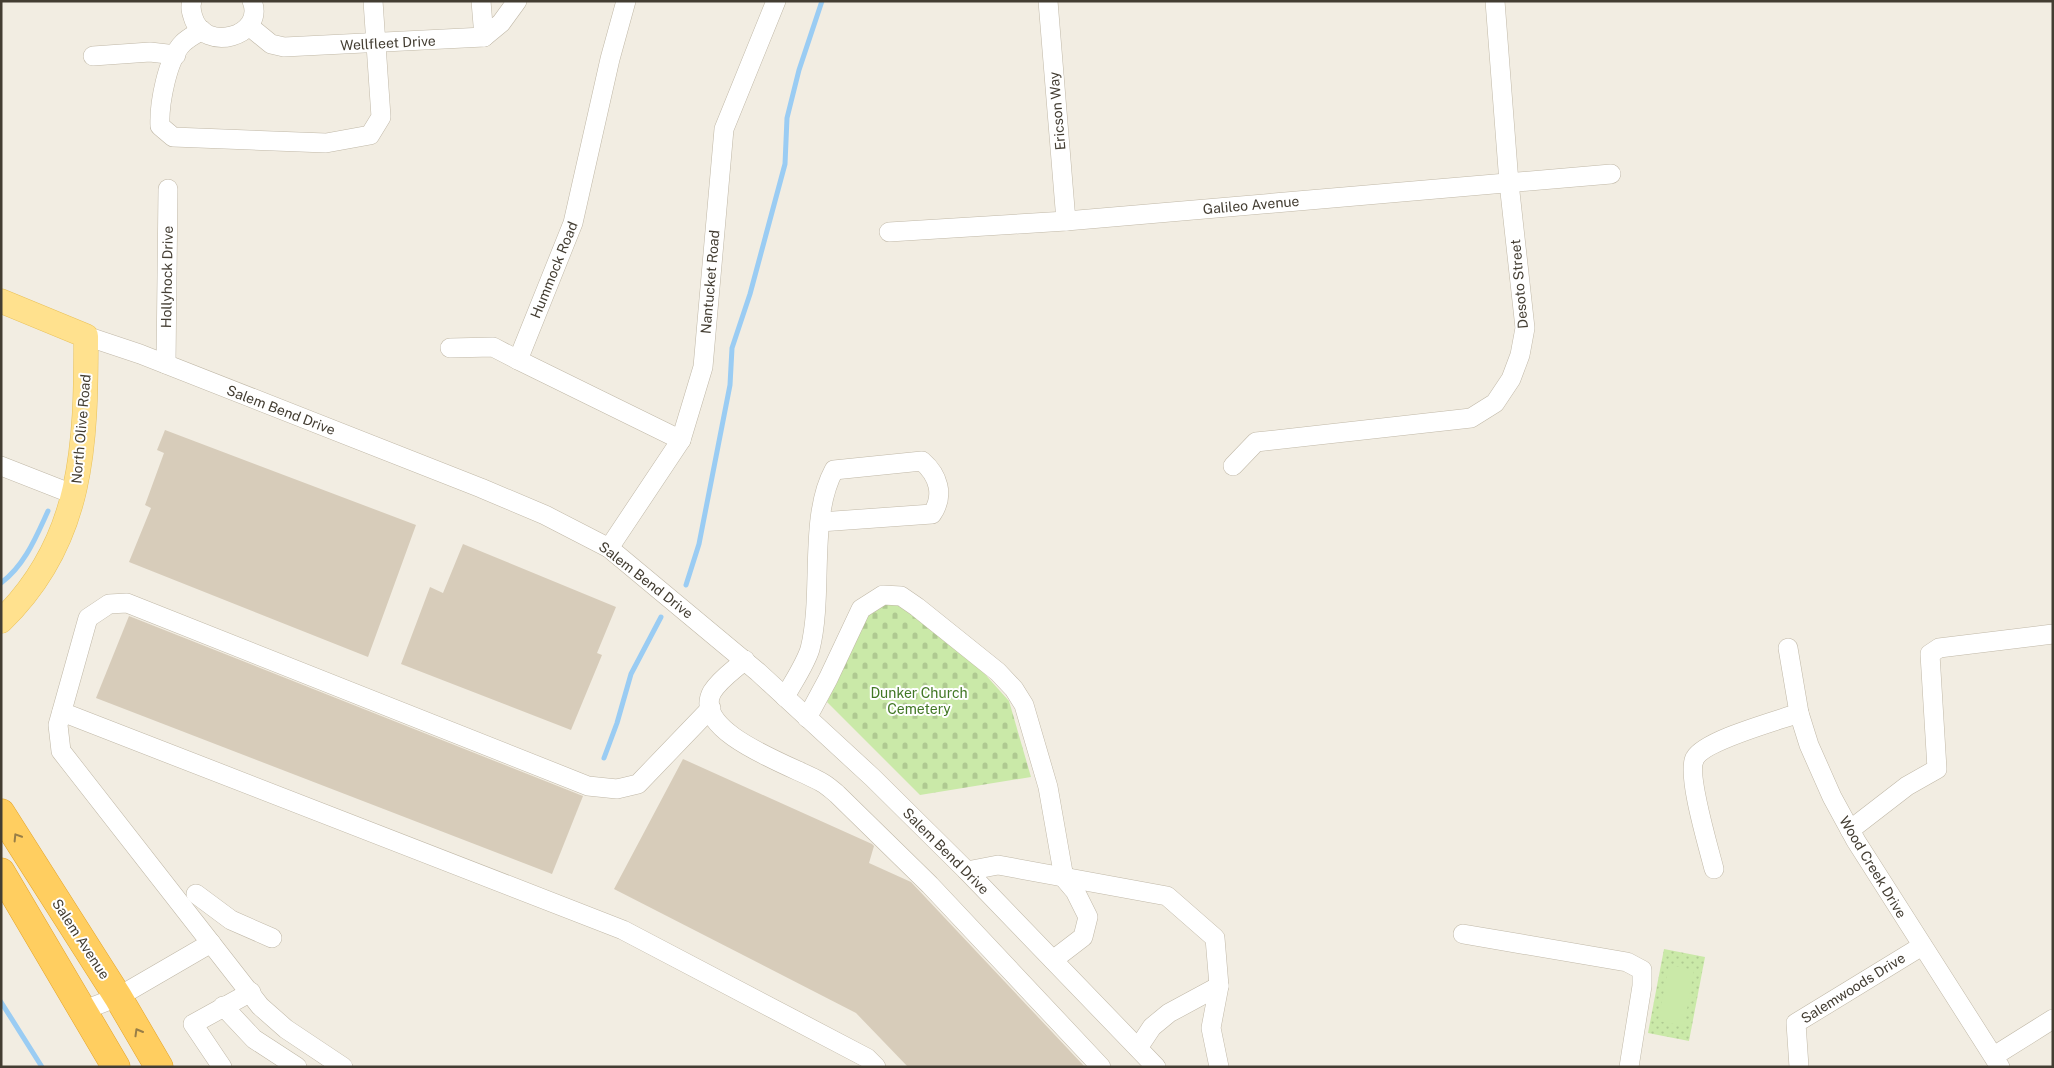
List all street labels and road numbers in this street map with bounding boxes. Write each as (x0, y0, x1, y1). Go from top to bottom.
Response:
street label: Wellfleet Drive (340, 33, 436, 53)
street label: Ericson Way (1046, 70, 1068, 151)
street label: Galileo Avenue (1202, 193, 1300, 217)
street label: Hummock Road (527, 219, 581, 321)
street label: Hollyhock Drive (158, 226, 176, 328)
street label: Nantucket Road (697, 229, 723, 335)
street label: Desoto Street (1507, 239, 1531, 329)
street label: North Olive Road (68, 374, 94, 484)
street label: Salem Bend Drive (224, 382, 338, 438)
street label: Salem Bend Drive (596, 538, 696, 622)
street label: Salem Bend Drive (900, 805, 992, 897)
street label: Wood Creek Drive (1836, 813, 1910, 921)
street label: Salem Avenue (49, 896, 113, 982)
street label: Salemwoods Drive (1798, 949, 1908, 1026)

